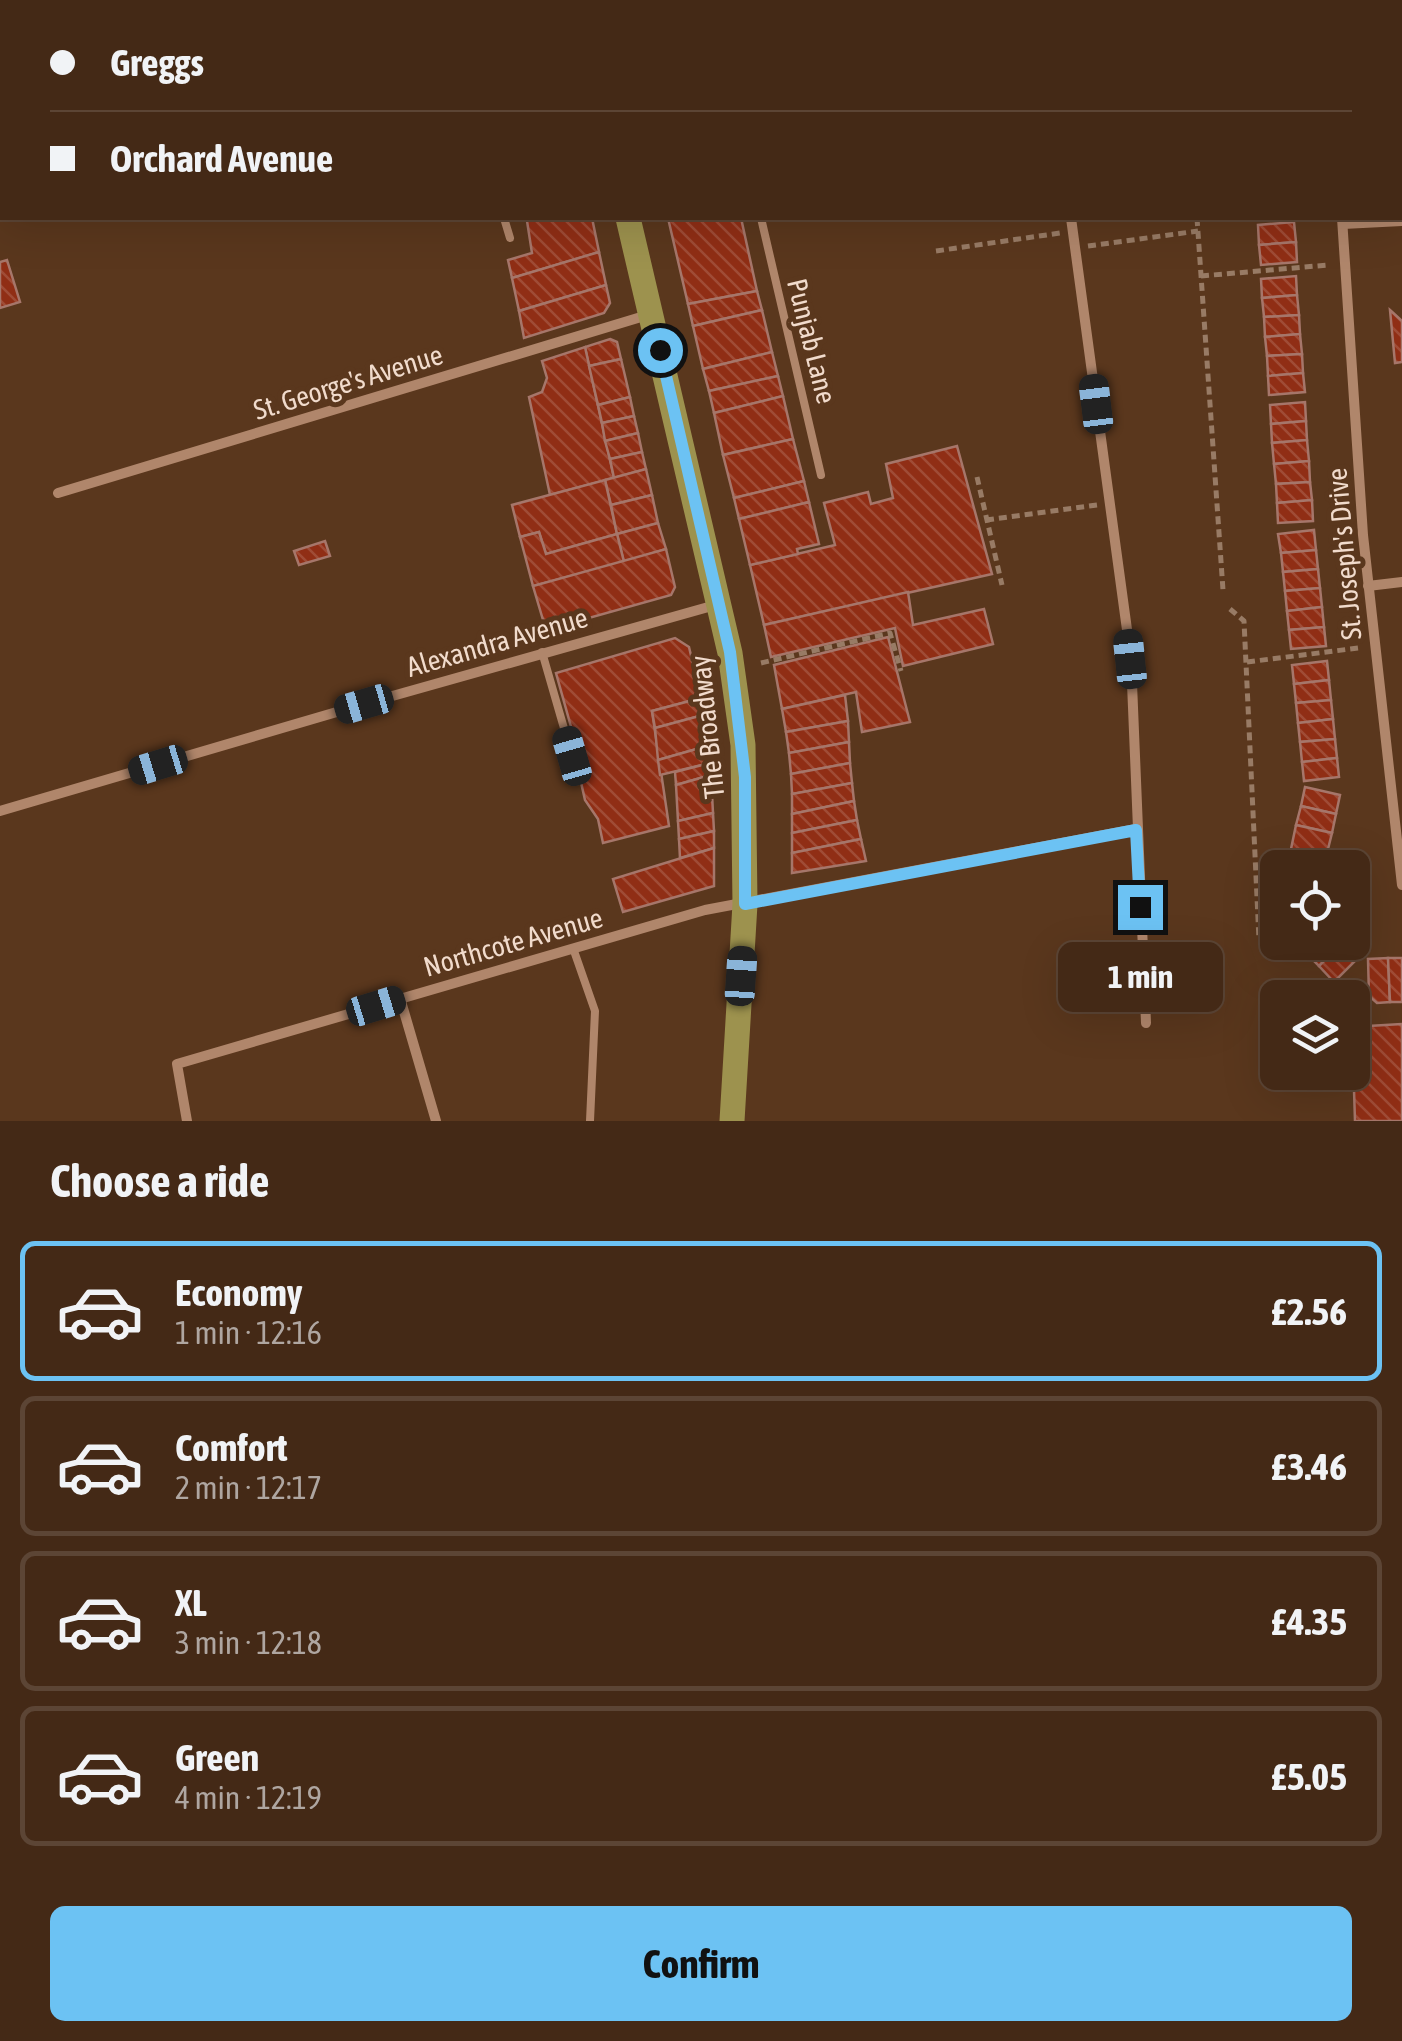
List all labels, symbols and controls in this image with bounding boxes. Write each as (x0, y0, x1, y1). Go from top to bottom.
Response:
text: Greggs (110, 41, 204, 84)
text: Orchard Avenue (110, 137, 333, 180)
street label: Punjab Lane (781, 275, 843, 407)
route start (638, 328, 683, 373)
street label: St. George's Avenue (250, 338, 446, 426)
car (1077, 372, 1115, 436)
street label: St. Joseph's Drive (1321, 467, 1367, 641)
street label: Alexandra Avenue (403, 601, 591, 683)
car (1112, 628, 1148, 690)
street label: The Broadway (684, 654, 730, 800)
car (331, 681, 397, 727)
car (549, 723, 595, 789)
car (125, 742, 191, 788)
map controls (1260, 850, 1370, 1090)
button: locate (1260, 850, 1370, 960)
route end (1118, 885, 1163, 930)
street label: Northcote Avenue (420, 901, 606, 983)
callout: 1 min (1058, 942, 1222, 1012)
car (724, 945, 758, 1007)
text: 1 min (1108, 958, 1173, 995)
button: layers (1260, 980, 1370, 1090)
car (343, 983, 409, 1029)
text: Choose a ride (50, 1155, 269, 1207)
icon: car (55, 1266, 145, 1356)
text: Economy (175, 1271, 302, 1314)
text: £2.56 (1271, 1290, 1347, 1333)
text: 1 min · 12:16 (175, 1314, 322, 1351)
icon: car (55, 1421, 145, 1511)
text: Comfort (175, 1426, 287, 1469)
text: £3.46 (1271, 1445, 1347, 1488)
text: 2 min · 12:17 (175, 1469, 322, 1506)
icon: car (55, 1576, 145, 1666)
text: XL (175, 1581, 207, 1624)
text: £4.35 (1271, 1600, 1347, 1643)
text: 3 min · 12:18 (175, 1624, 322, 1661)
icon: car (55, 1731, 145, 1821)
text: Green (175, 1736, 259, 1779)
text: £5.05 (1271, 1755, 1347, 1798)
text: 4 min · 12:19 (175, 1779, 322, 1816)
button: Confirm (50, 1906, 1352, 2021)

